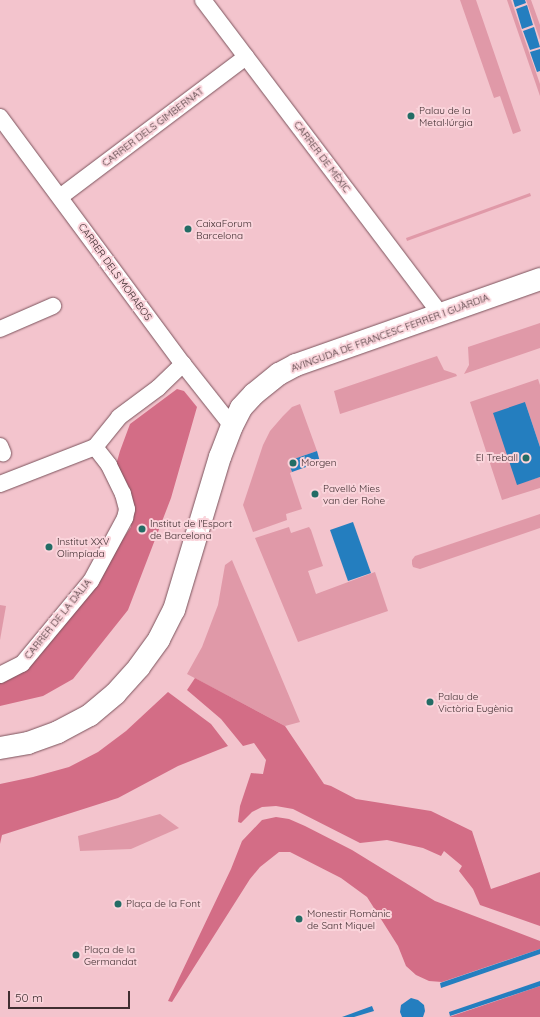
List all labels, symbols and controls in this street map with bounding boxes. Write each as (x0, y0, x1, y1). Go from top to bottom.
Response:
street label: CARRER DELS GIMBERNAT (100, 85, 206, 169)
place label: Palau de la Metal·lúrgia (419, 104, 473, 128)
marker: Palau de la Metal·lúrgia (406, 111, 416, 121)
street label: CARRER DE MÈXIC (291, 119, 353, 195)
place label: CaixaForum Barcelona (196, 217, 252, 240)
street label: CARRER DELS MORABOS (76, 221, 154, 323)
marker: CaixaForum Barcelona (183, 224, 193, 234)
street label: AVINGUDA DE FRANCESC FERRER I GUÀRDIA (289, 292, 491, 374)
place label: El Treball (476, 452, 518, 464)
marker: El Treball (521, 453, 531, 463)
place label: Morgen (301, 457, 336, 469)
marker: Morgen (288, 458, 298, 468)
place label: Pavelló Mies van der Rohe (323, 482, 385, 506)
marker: Pavelló Mies van der Rohe (310, 489, 320, 499)
place label: Institut de l'Esport de Barcelona (150, 517, 232, 540)
marker: Institut de l'Esport de Barcelona (137, 524, 147, 534)
place label: Institut XXV Olimpíada (57, 535, 109, 558)
marker: Institut XXV Olimpíada (44, 542, 54, 552)
street label: CARRER DE LA DÀLIA (22, 577, 94, 661)
place label: Palau de Victòria Eugènia (438, 690, 513, 714)
marker: Palau de Victòria Eugènia (425, 697, 435, 707)
place label: Plaça de la Font (126, 898, 201, 910)
marker: Plaça de la Font (113, 899, 123, 909)
place label: Monestir Romànic de Sant Miquel (307, 907, 391, 930)
marker: Monestir Romànic de Sant Miquel (294, 914, 304, 924)
place label: Plaça de la Germandat (84, 943, 137, 966)
marker: Plaça de la Germandat (71, 950, 81, 960)
scale bar (10, 983, 132, 1009)
text: 50 m (15, 990, 43, 1005)

